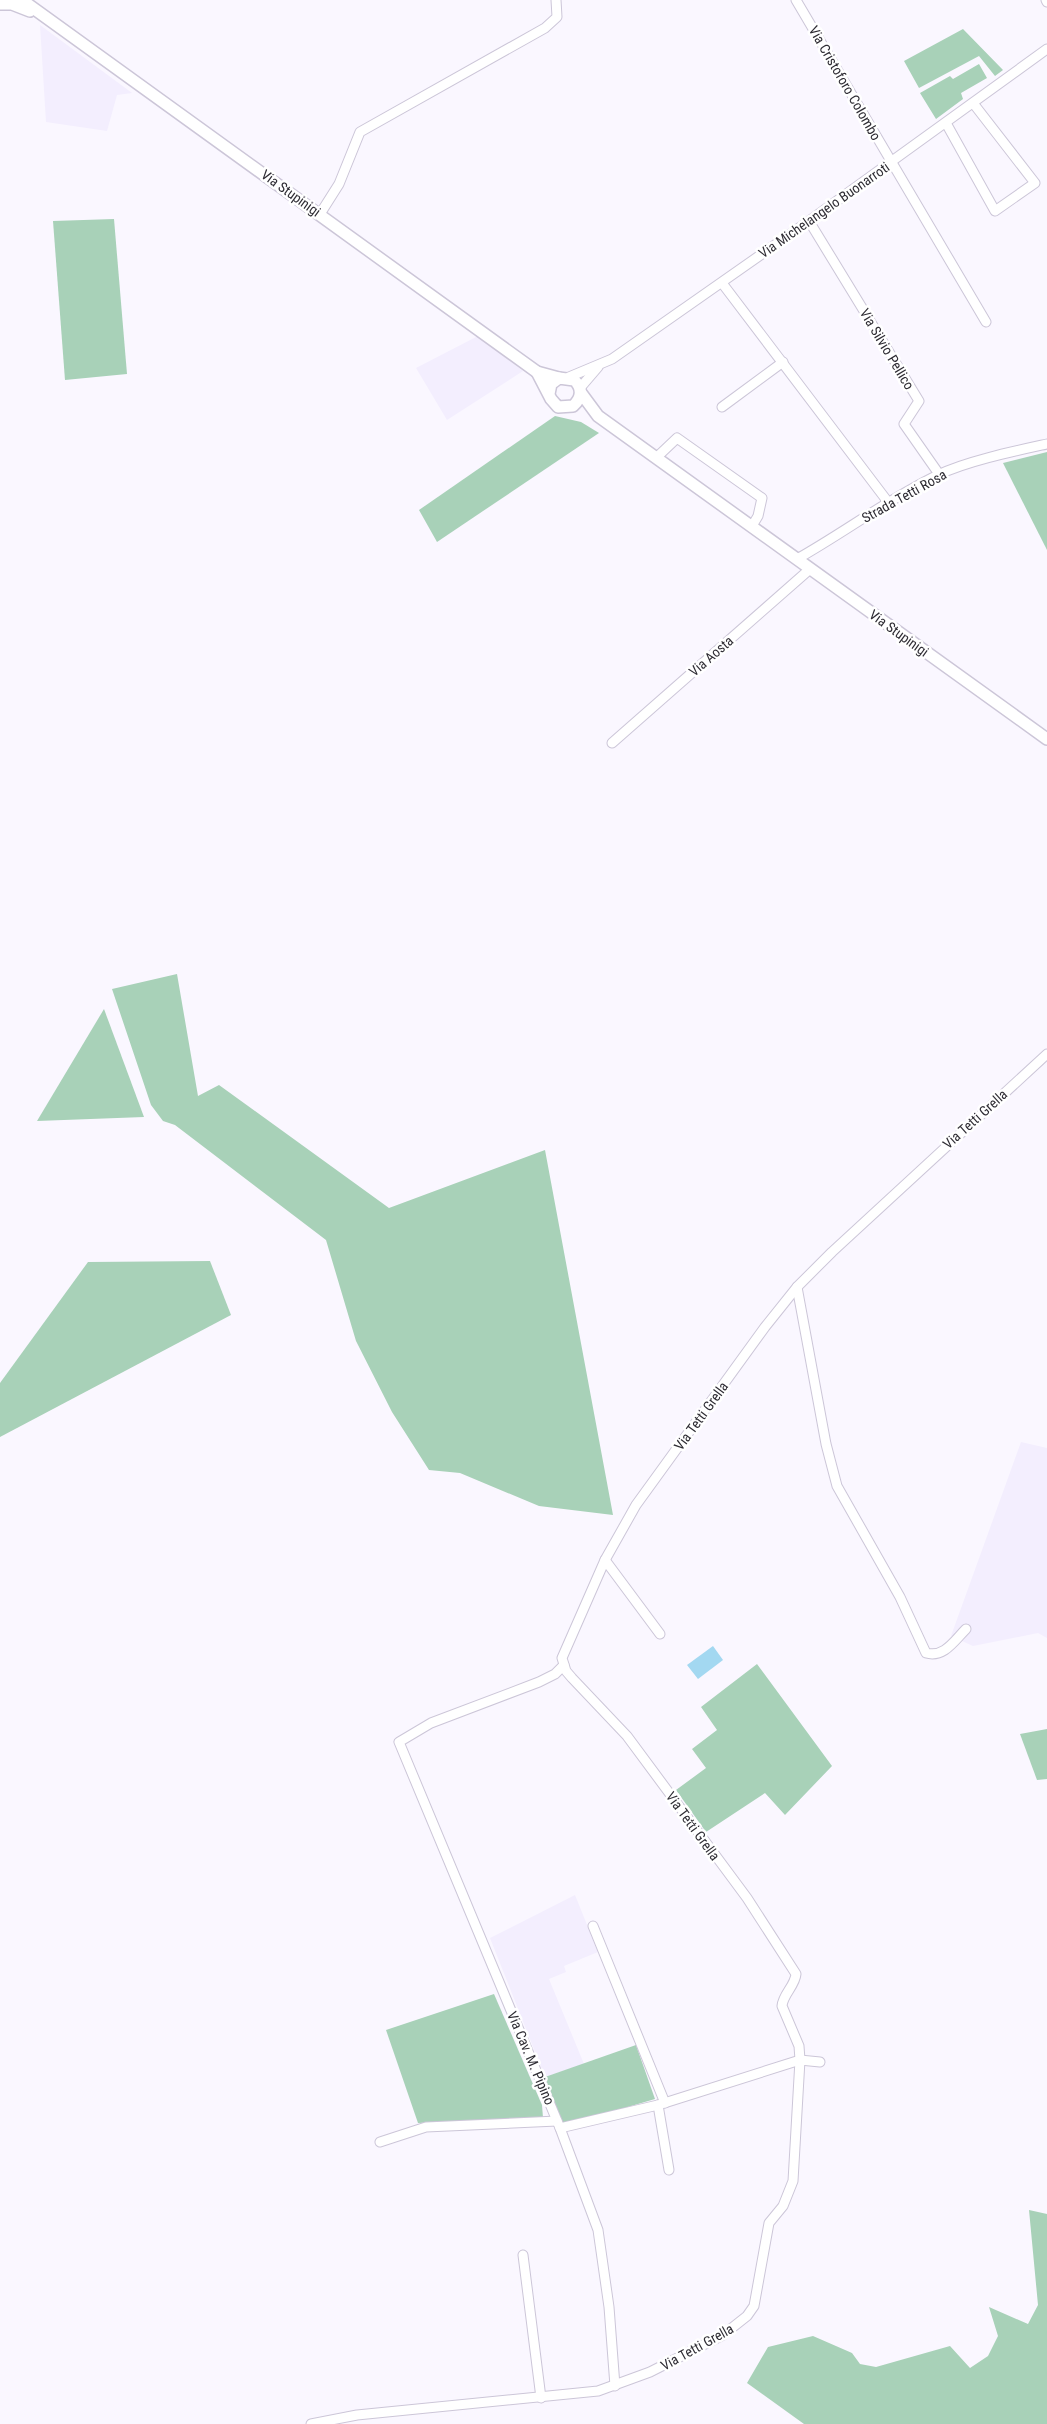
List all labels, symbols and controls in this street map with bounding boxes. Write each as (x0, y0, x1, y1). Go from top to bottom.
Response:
street label: Via Cristoforo Colombo (806, 23, 884, 143)
street label: Via Michelangelo Buonarroti (756, 159, 892, 261)
street label: Via Stupinigi (258, 166, 324, 220)
street label: Via Silvio Pellico (857, 306, 917, 392)
street label: Strada Tetti Rosa (859, 466, 949, 526)
street label: Via Stupinigi (866, 606, 932, 660)
street label: Via Aosta (686, 632, 736, 680)
street label: Via Tetti Grella (940, 1086, 1010, 1152)
street label: Via Tetti Grella (671, 1379, 731, 1453)
street label: Via Tetti Grella (663, 1789, 723, 1863)
street label: Via Cav. M. Pipino (504, 2009, 558, 2107)
street label: Via Tetti Grella (658, 2320, 736, 2374)

